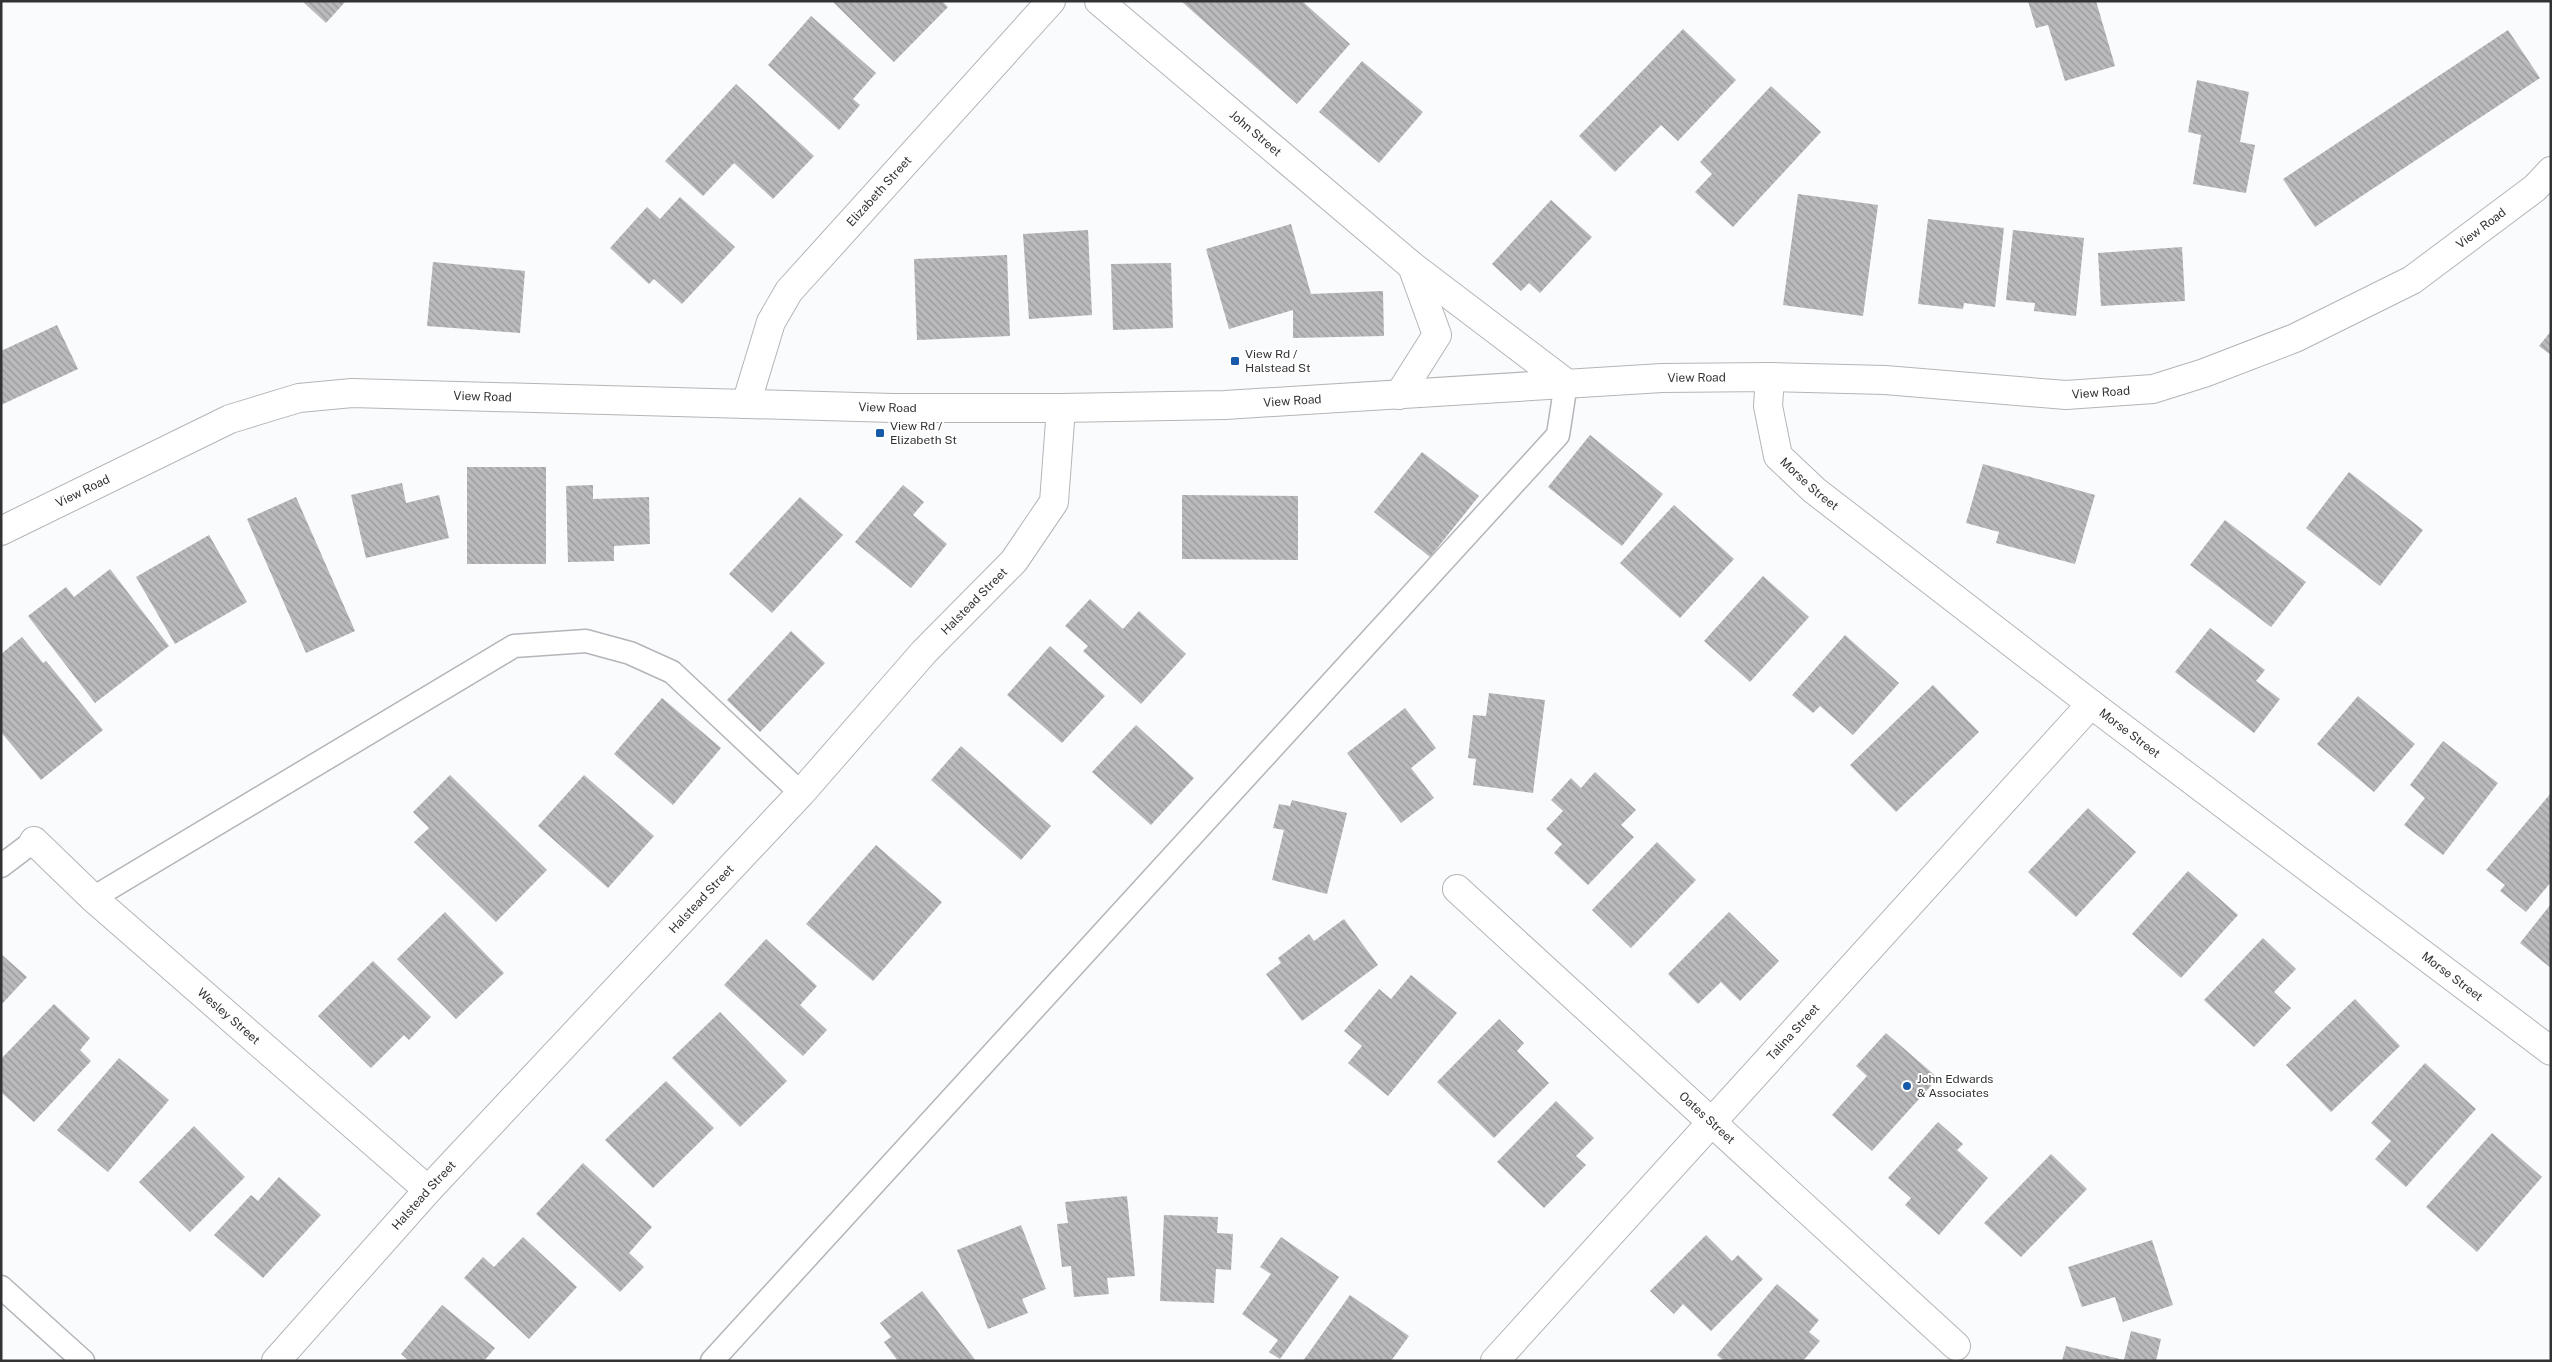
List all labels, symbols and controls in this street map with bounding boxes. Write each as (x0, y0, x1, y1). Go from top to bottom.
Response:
street label: John Street (1227, 108, 1284, 159)
street label: Elizabeth Street (844, 153, 915, 229)
street label: View Road (2453, 205, 2509, 251)
place label: View Rd / Halstead St (1245, 347, 1311, 375)
marker: View Rd / Halstead St (1229, 355, 1241, 367)
street label: View Road (1667, 370, 1726, 385)
street label: View Road (2071, 384, 2131, 402)
street label: View Road (453, 389, 512, 404)
street label: View Road (1263, 392, 1322, 410)
street label: View Road (858, 400, 917, 415)
place label: View Rd / Elizabeth St (890, 419, 957, 447)
marker: View Rd / Elizabeth St (874, 427, 886, 439)
street label: Morse Street (1777, 455, 1841, 513)
street label: View Road (53, 472, 112, 510)
street label: Halstead Street (938, 565, 1010, 638)
street label: Morse Street (2096, 706, 2163, 761)
street label: Halstead Street (666, 862, 737, 936)
street label: Morse Street (2419, 949, 2486, 1004)
street label: Wesley Street (195, 985, 263, 1047)
street label: Talina Street (1764, 1001, 1823, 1063)
place label: John Edwards & Associates (1917, 1072, 1993, 1100)
marker: John Edwards & Associates (1901, 1080, 1913, 1092)
street label: Oates Street (1676, 1089, 1738, 1147)
street label: Halstead Street (389, 1158, 459, 1233)

